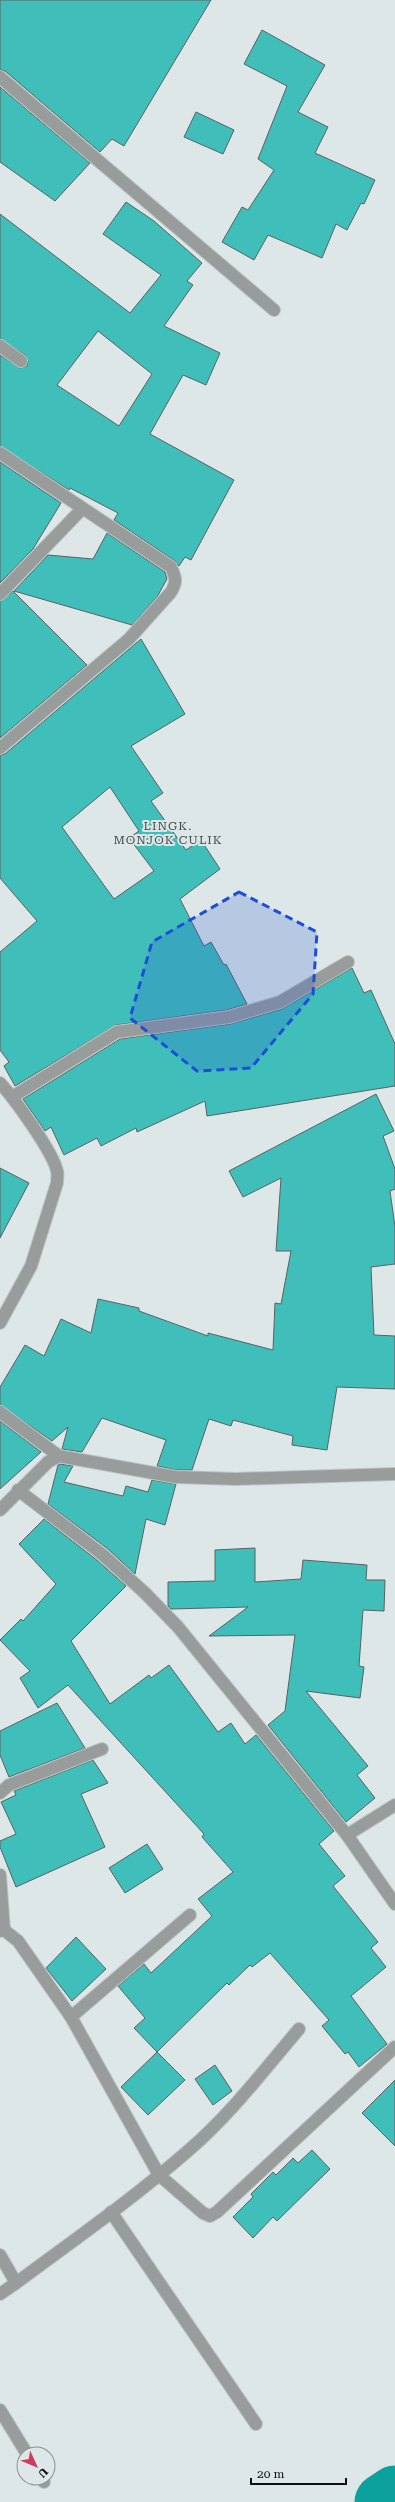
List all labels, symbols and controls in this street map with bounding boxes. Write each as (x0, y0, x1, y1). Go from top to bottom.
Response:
district label: LINGK. MONJOK CULIK (113, 819, 223, 847)
north arrow (16, 2446, 56, 2486)
scale bar (251, 2460, 346, 2486)
text: U (35, 2465, 50, 2481)
text: 20 m (257, 2467, 284, 2481)

